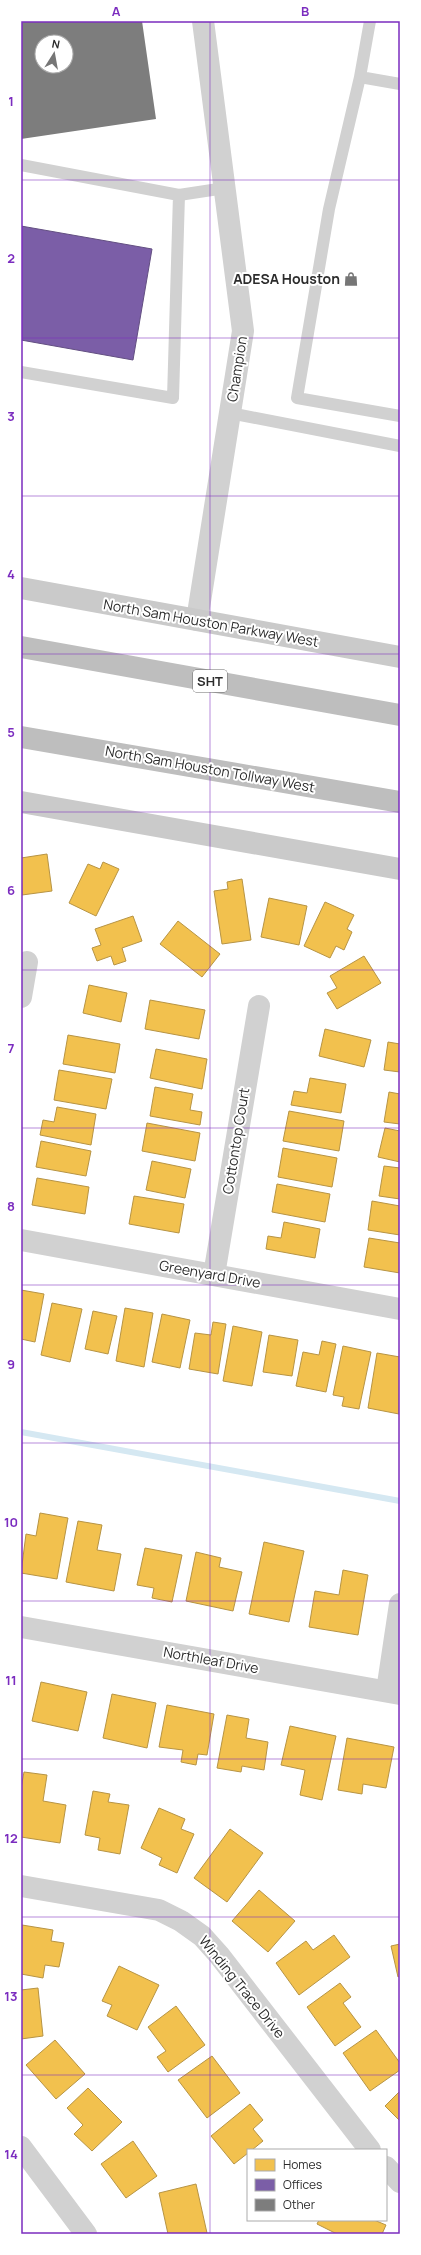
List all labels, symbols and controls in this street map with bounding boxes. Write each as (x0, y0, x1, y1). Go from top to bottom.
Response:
text: A (112, 2, 121, 20)
text: B (301, 2, 309, 20)
north arrow (34, 34, 74, 74)
text: N (51, 36, 61, 52)
text: 1 (8, 92, 14, 110)
text: 2 (7, 249, 15, 267)
place label: ADESA Houston (233, 269, 340, 288)
shop icon: ADESA Houston (343, 271, 359, 287)
street label: Champion (222, 335, 251, 403)
text: 3 (7, 407, 15, 425)
text: 4 (7, 565, 15, 583)
street label: North Sam Houston Parkway West (102, 594, 321, 651)
road number: SHT (193, 670, 227, 692)
text: 5 (7, 723, 15, 741)
street label: North Sam Houston Tollway West (104, 741, 317, 796)
text: 6 (7, 881, 15, 899)
text: 7 (8, 1039, 15, 1057)
street label: Cottontop Court (218, 1086, 253, 1195)
text: 8 (7, 1197, 15, 1215)
street label: Greenyard Drive (158, 1255, 262, 1292)
text: 9 (7, 1355, 15, 1373)
text: 10 (4, 1513, 18, 1531)
street label: Northleaf Drive (162, 1642, 260, 1677)
text: 11 (5, 1671, 17, 1689)
text: 12 (4, 1829, 18, 1847)
street label: Winding Trace Drive (195, 1931, 290, 2042)
text: 13 (4, 1987, 18, 2005)
text: 14 (4, 2145, 18, 2163)
legend (247, 2149, 387, 2221)
text: Homes (283, 2156, 322, 2173)
text: Offices (283, 2176, 322, 2193)
text: Other (283, 2196, 316, 2213)

